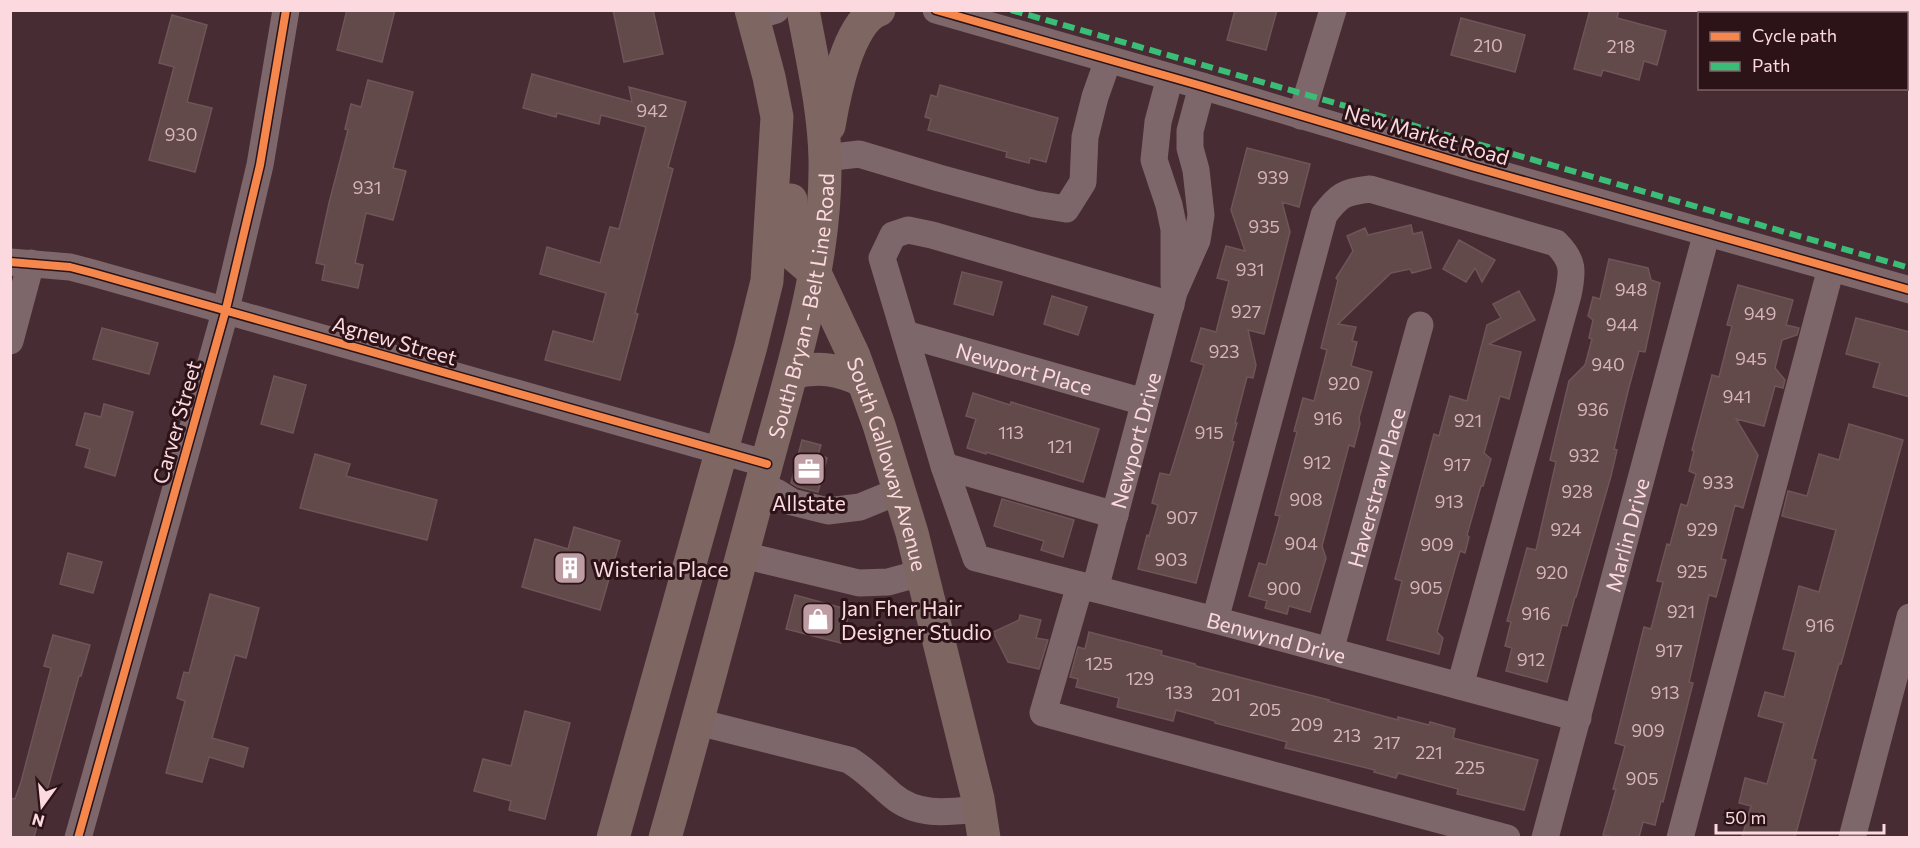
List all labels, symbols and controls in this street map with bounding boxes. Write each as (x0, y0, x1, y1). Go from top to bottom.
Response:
legend (1698, 12, 1908, 90)
text: Cycle path (1752, 24, 1837, 46)
house number: 210 (1473, 34, 1503, 56)
house number: 218 (1607, 35, 1635, 57)
text: Path (1752, 54, 1790, 76)
house number: 942 (636, 99, 668, 121)
street label: New Market Road (1342, 99, 1512, 169)
house number: 930 (165, 123, 197, 145)
house number: 939 (1257, 166, 1289, 188)
street label: South Bryan - Belt Line Road (762, 173, 838, 441)
house number: 931 (353, 176, 381, 198)
house number: 935 (1248, 215, 1280, 237)
house number: 931 (1236, 258, 1264, 280)
house number: 948 (1615, 278, 1647, 300)
house number: 927 (1231, 300, 1261, 322)
house number: 949 (1744, 302, 1776, 324)
street label: Agnew Street (330, 310, 460, 370)
house number: 944 (1606, 313, 1638, 335)
street label: Newport Place (953, 337, 1095, 399)
house number: 923 (1208, 340, 1240, 362)
house number: 945 (1735, 347, 1767, 369)
street label: South Galloway Avenue (843, 353, 933, 573)
house number: 940 (1591, 353, 1625, 375)
street label: Carver Street (146, 358, 206, 486)
street label: Newport Drive (1104, 369, 1165, 511)
house number: 920 (1328, 372, 1360, 394)
house number: 941 (1723, 385, 1751, 407)
house number: 936 (1577, 398, 1609, 420)
street label: Haverstraw Place (1341, 404, 1409, 570)
house number: 916 (1313, 407, 1343, 429)
house number: 921 (1454, 409, 1482, 431)
house number: 113 (998, 421, 1024, 443)
house number: 915 (1195, 421, 1223, 443)
house number: 121 (1047, 435, 1073, 457)
house number: 932 (1568, 444, 1600, 466)
office icon: Allstate (791, 451, 827, 487)
house number: 912 (1303, 451, 1331, 473)
house number: 917 (1443, 453, 1471, 475)
house number: 933 (1702, 471, 1734, 493)
street label: Marlin Drive (1599, 475, 1653, 594)
house number: 928 (1561, 480, 1593, 502)
house number: 908 (1289, 488, 1323, 510)
place label: Allstate (772, 490, 846, 515)
house number: 913 (1435, 490, 1463, 512)
house number: 907 (1166, 506, 1198, 528)
house number: 924 (1550, 518, 1582, 540)
house number: 929 (1686, 518, 1718, 540)
house number: 904 (1284, 532, 1318, 554)
house number: 909 (1420, 533, 1454, 555)
house number: 903 (1155, 548, 1187, 570)
building icon: Wisteria Place (552, 550, 588, 586)
place label: Wisteria Place (593, 556, 729, 581)
house number: 925 (1676, 560, 1708, 582)
house number: 920 (1536, 561, 1568, 583)
house number: 905 (1409, 576, 1443, 598)
house number: 900 (1267, 577, 1301, 599)
place label: Jan Fher Hair Designer Studio (841, 595, 992, 644)
house number: 921 (1667, 600, 1695, 622)
shop icon: Jan Fher Hair Designer Studio (800, 601, 836, 637)
house number: 916 (1521, 602, 1551, 624)
street label: Benwynd Drive (1204, 606, 1349, 667)
house number: 916 (1805, 614, 1835, 636)
house number: 917 (1655, 639, 1683, 661)
house number: 912 (1517, 648, 1545, 670)
house number: 125 (1085, 652, 1113, 674)
house number: 129 (1126, 667, 1154, 689)
house number: 133 (1165, 681, 1193, 703)
house number: 913 (1651, 681, 1679, 703)
house number: 201 (1211, 683, 1241, 705)
house number: 205 (1249, 698, 1281, 720)
house number: 209 (1291, 713, 1323, 735)
house number: 909 (1631, 719, 1665, 741)
house number: 213 (1333, 724, 1361, 746)
house number: 217 (1373, 731, 1401, 753)
house number: 221 (1415, 741, 1443, 763)
house number: 225 (1455, 756, 1485, 778)
house number: 905 (1625, 767, 1659, 789)
north arrow (12, 776, 72, 836)
scale bar (1716, 797, 1884, 835)
text: 50 m (1725, 806, 1766, 828)
text: N (30, 810, 46, 832)

